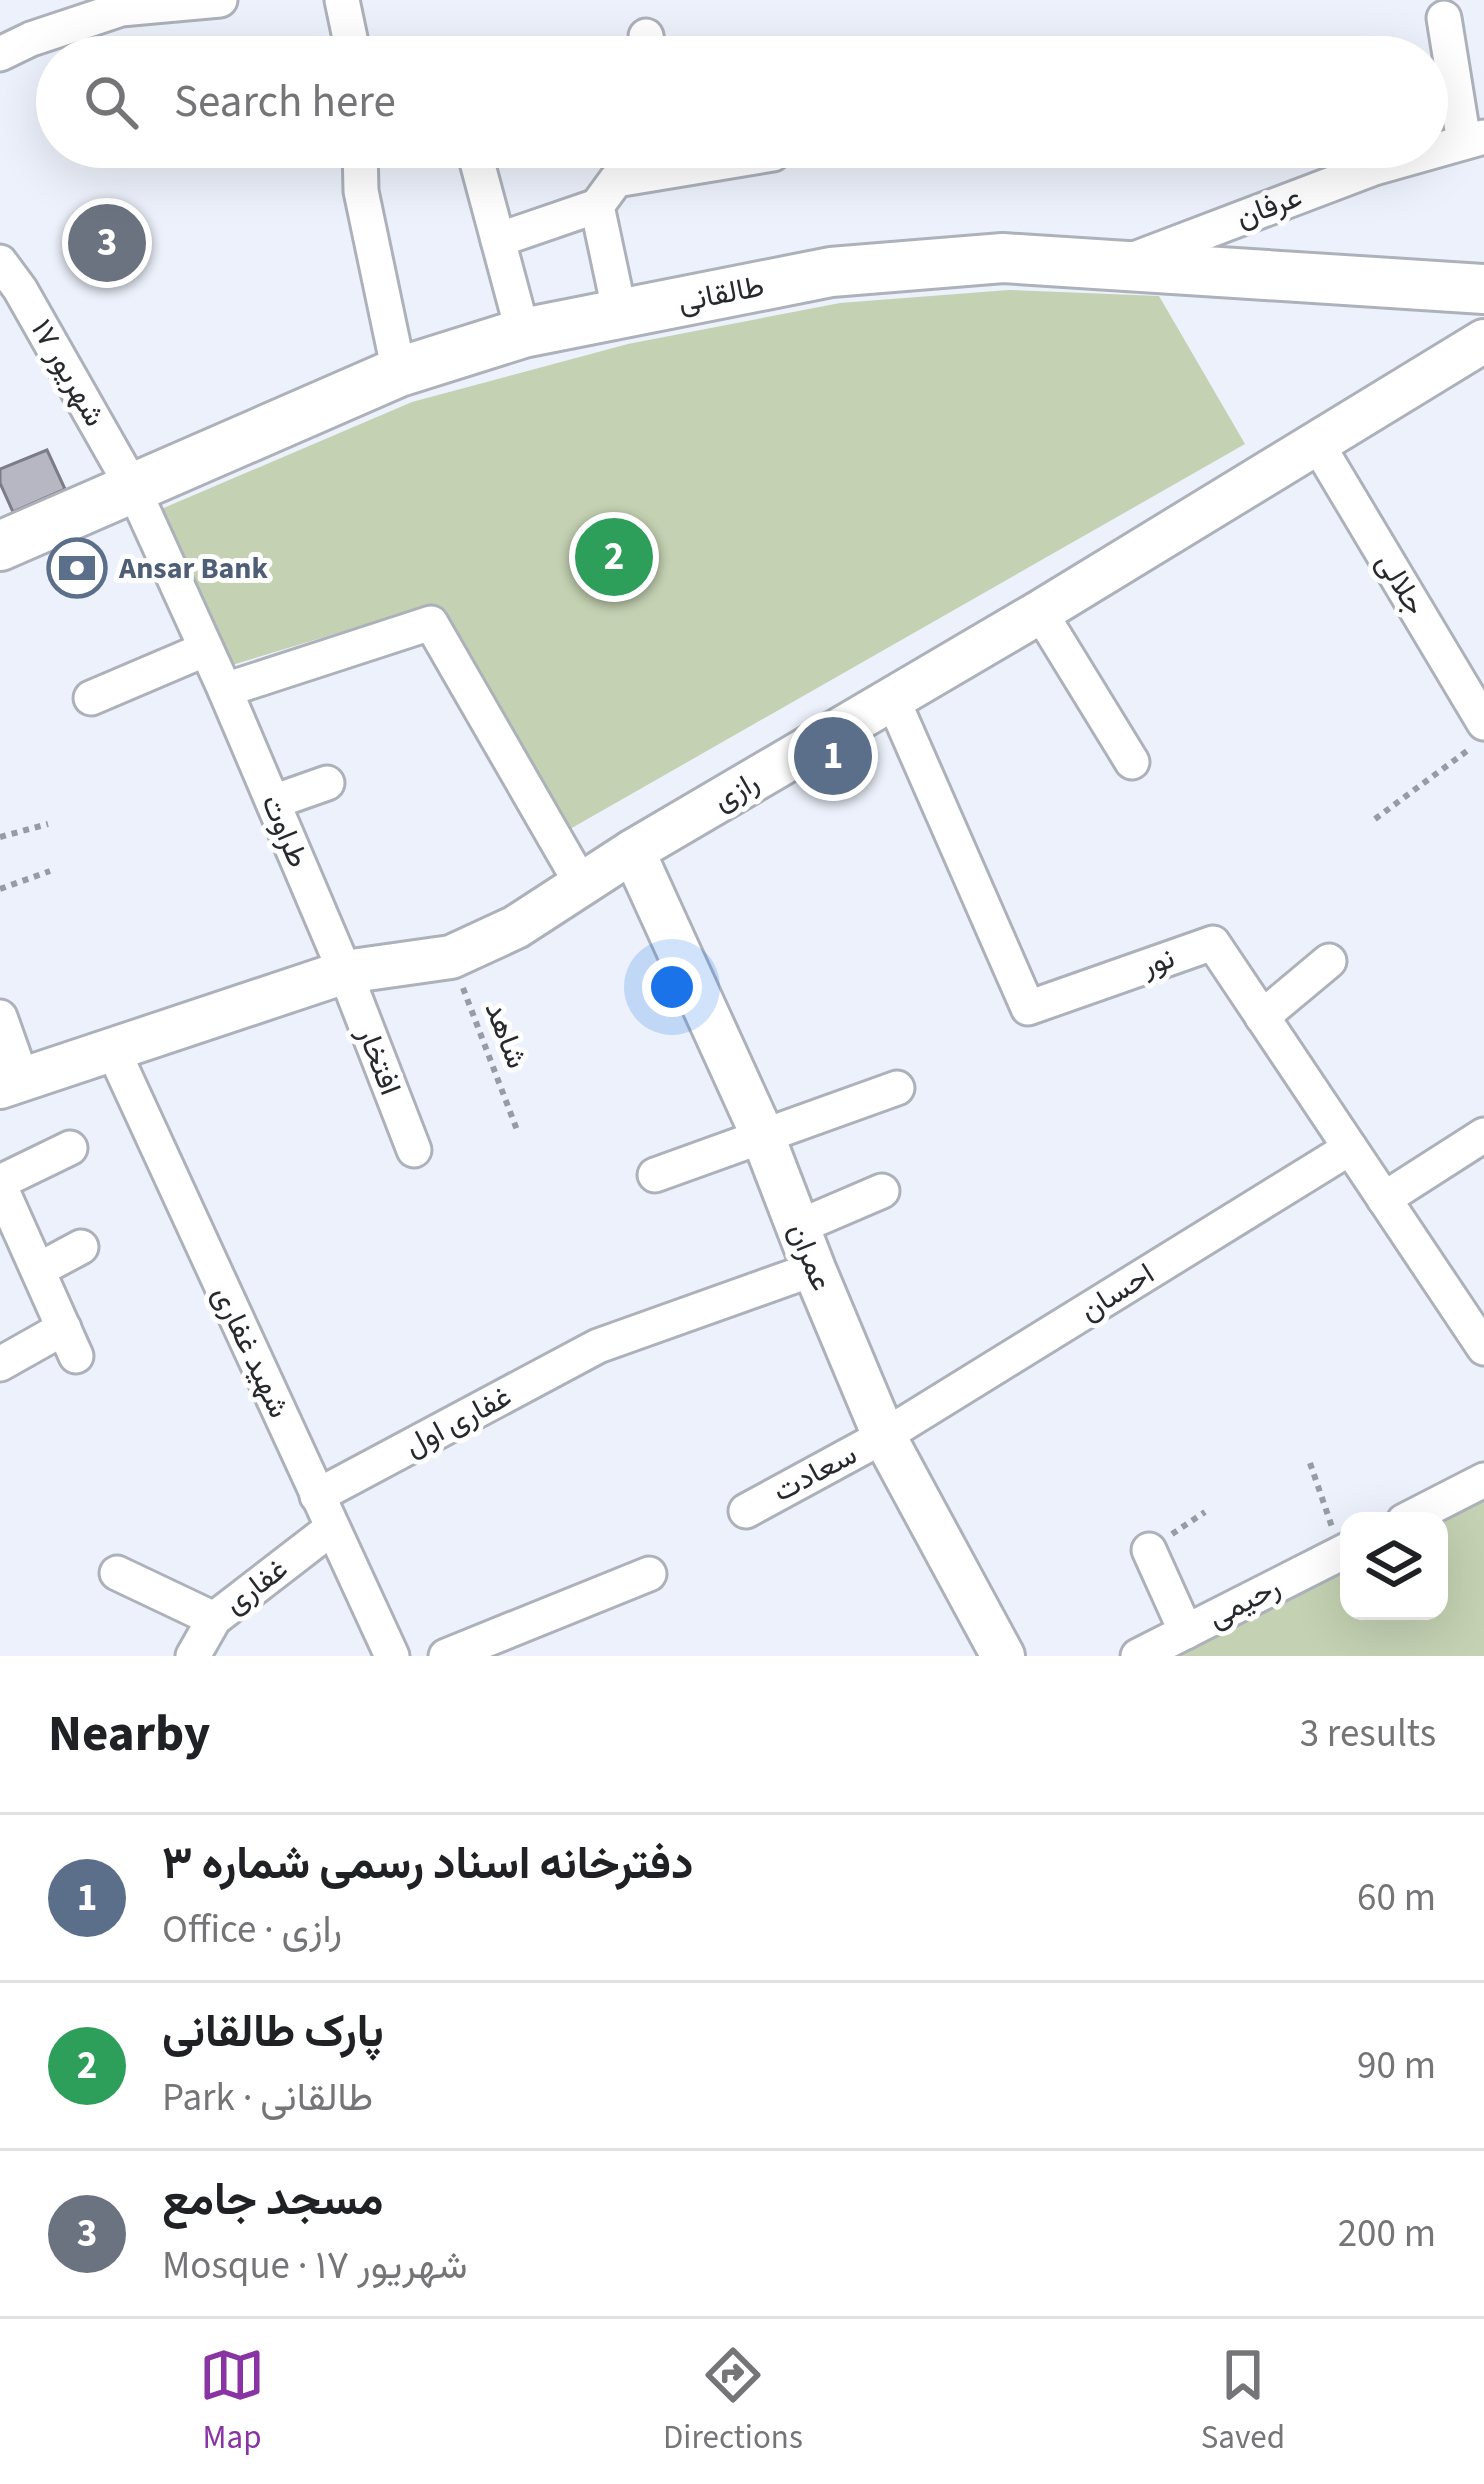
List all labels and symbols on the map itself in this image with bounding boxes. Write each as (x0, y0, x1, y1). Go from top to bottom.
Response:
street label: عرفان (1230, 175, 1308, 239)
pin: 3 (68, 198, 146, 288)
street label: طالقانی (674, 265, 768, 323)
street label: ۱۷ شهریور (20, 312, 116, 434)
pin: 2 (575, 512, 653, 602)
bank icon: Ansar Bank (46, 537, 108, 599)
street label: جلالی (1365, 545, 1437, 623)
place label: Ansar Bank (118, 547, 269, 590)
pin: 1 (794, 711, 872, 801)
street label: رازی (705, 761, 767, 821)
street label: طراوت (250, 788, 320, 874)
street label: نور (1135, 936, 1180, 988)
your location (642, 957, 702, 1017)
street label: شاهد (474, 995, 538, 1075)
street label: افتخار (346, 1020, 412, 1101)
street label: عمران (777, 1217, 843, 1297)
street label: احسان (1071, 1252, 1163, 1332)
street label: شهید غفاری (202, 1279, 300, 1425)
street label: غفاری اول (397, 1375, 519, 1467)
street label: سعادت (765, 1433, 865, 1513)
street label: غفاری (215, 1548, 297, 1624)
street label: رحیمی (1200, 1566, 1288, 1638)

